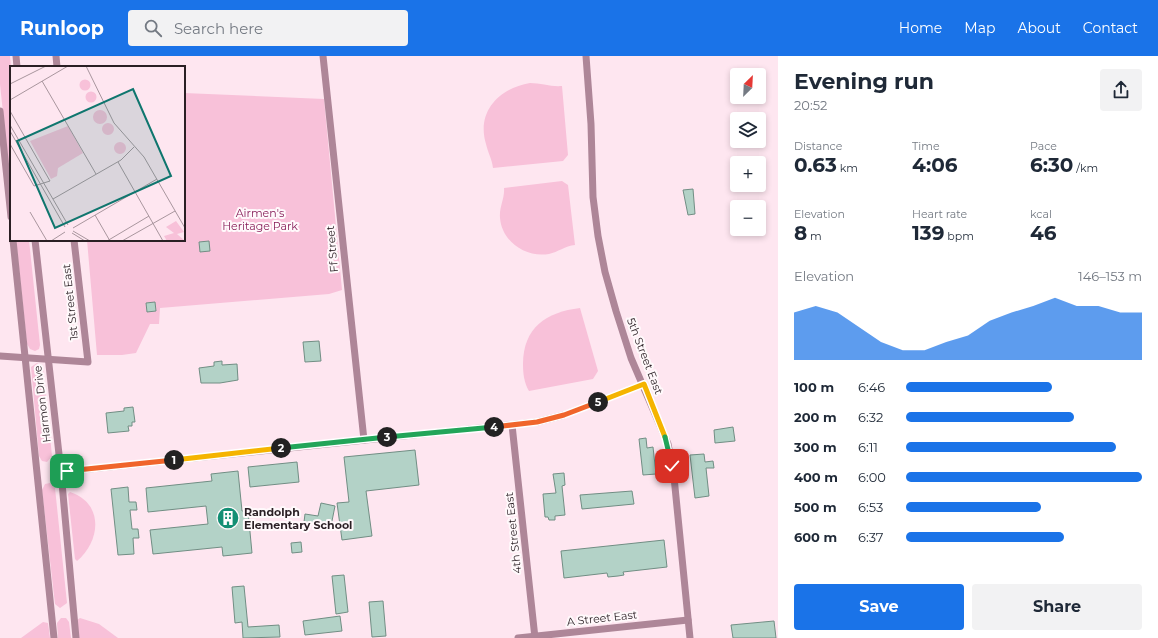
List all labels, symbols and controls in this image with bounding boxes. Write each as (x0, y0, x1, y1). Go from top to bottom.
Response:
search box (128, 10, 408, 46)
text: Runloop (20, 17, 104, 40)
icon: search (142, 17, 164, 39)
text: Search here (174, 19, 263, 38)
text: Home (899, 19, 942, 37)
text: Map (964, 19, 995, 37)
text: About (1017, 19, 1061, 37)
text: Contact (1083, 19, 1138, 37)
inset map (10, 66, 185, 241)
north arrow (730, 68, 766, 104)
map controls (730, 68, 766, 236)
text: Evening run (794, 68, 934, 95)
button: share (1100, 69, 1142, 111)
text: 20:52 (794, 97, 827, 113)
button: layers (730, 112, 766, 148)
text: Distance (794, 139, 842, 153)
text: Time (912, 139, 940, 153)
text: Pace (1030, 139, 1057, 153)
text: 0.63 (794, 153, 837, 177)
text: 4:06 (912, 153, 958, 177)
text: 6:30 (1030, 153, 1073, 177)
button: + (730, 156, 766, 192)
text: km (837, 161, 858, 175)
text: /km (1073, 161, 1098, 175)
button: − (730, 200, 766, 236)
park label: Airmen's Heritage Park (222, 206, 298, 233)
text: Elevation (794, 207, 845, 221)
text: Heart rate (912, 207, 967, 221)
text: kcal (1030, 207, 1052, 221)
text: 8 (794, 221, 807, 245)
text: 139 (912, 221, 944, 245)
text: 46 (1030, 221, 1057, 245)
street label: Ff Street (323, 225, 341, 273)
text: m (807, 229, 822, 243)
text: bpm (944, 229, 974, 243)
street label: 1st Street East (59, 263, 81, 341)
text: Elevation (794, 268, 854, 284)
text: 146–153 m (1078, 268, 1142, 284)
street label: 5th Street East (624, 316, 666, 397)
street label: Harmon Drive (30, 364, 54, 443)
text: 100 m (794, 379, 834, 395)
text: 6:46 (858, 379, 885, 395)
pin: 5 (588, 392, 608, 412)
text: 5 (595, 395, 601, 409)
text: 200 m (794, 409, 837, 425)
text: 6:32 (858, 409, 883, 425)
pin: 4 (484, 417, 504, 437)
text: 4 (490, 420, 498, 434)
pin: 3 (377, 427, 397, 447)
text: 3 (384, 430, 390, 444)
pin: 2 (271, 438, 291, 458)
text: 300 m (794, 439, 837, 455)
text: 6:11 (858, 439, 878, 455)
text: 2 (278, 441, 284, 455)
pin (655, 449, 689, 483)
pin: 1 (164, 450, 184, 470)
text: 1 (172, 453, 176, 467)
pin (50, 454, 84, 488)
icon: check (661, 455, 683, 477)
icon: arrive (56, 460, 78, 482)
text: 400 m (794, 469, 838, 485)
text: 6:00 (858, 469, 886, 485)
street label: 4th Street East (502, 491, 524, 574)
text: 500 m (794, 499, 837, 515)
text: 6:53 (858, 499, 883, 515)
building icon: Randolph Elementary School (215, 505, 241, 531)
place label: Randolph Elementary School (244, 505, 352, 532)
text: 600 m (794, 529, 837, 545)
text: 6:37 (858, 529, 884, 545)
button: Save (794, 584, 964, 630)
button: Share (972, 584, 1142, 630)
street label: A Street East (566, 607, 638, 629)

